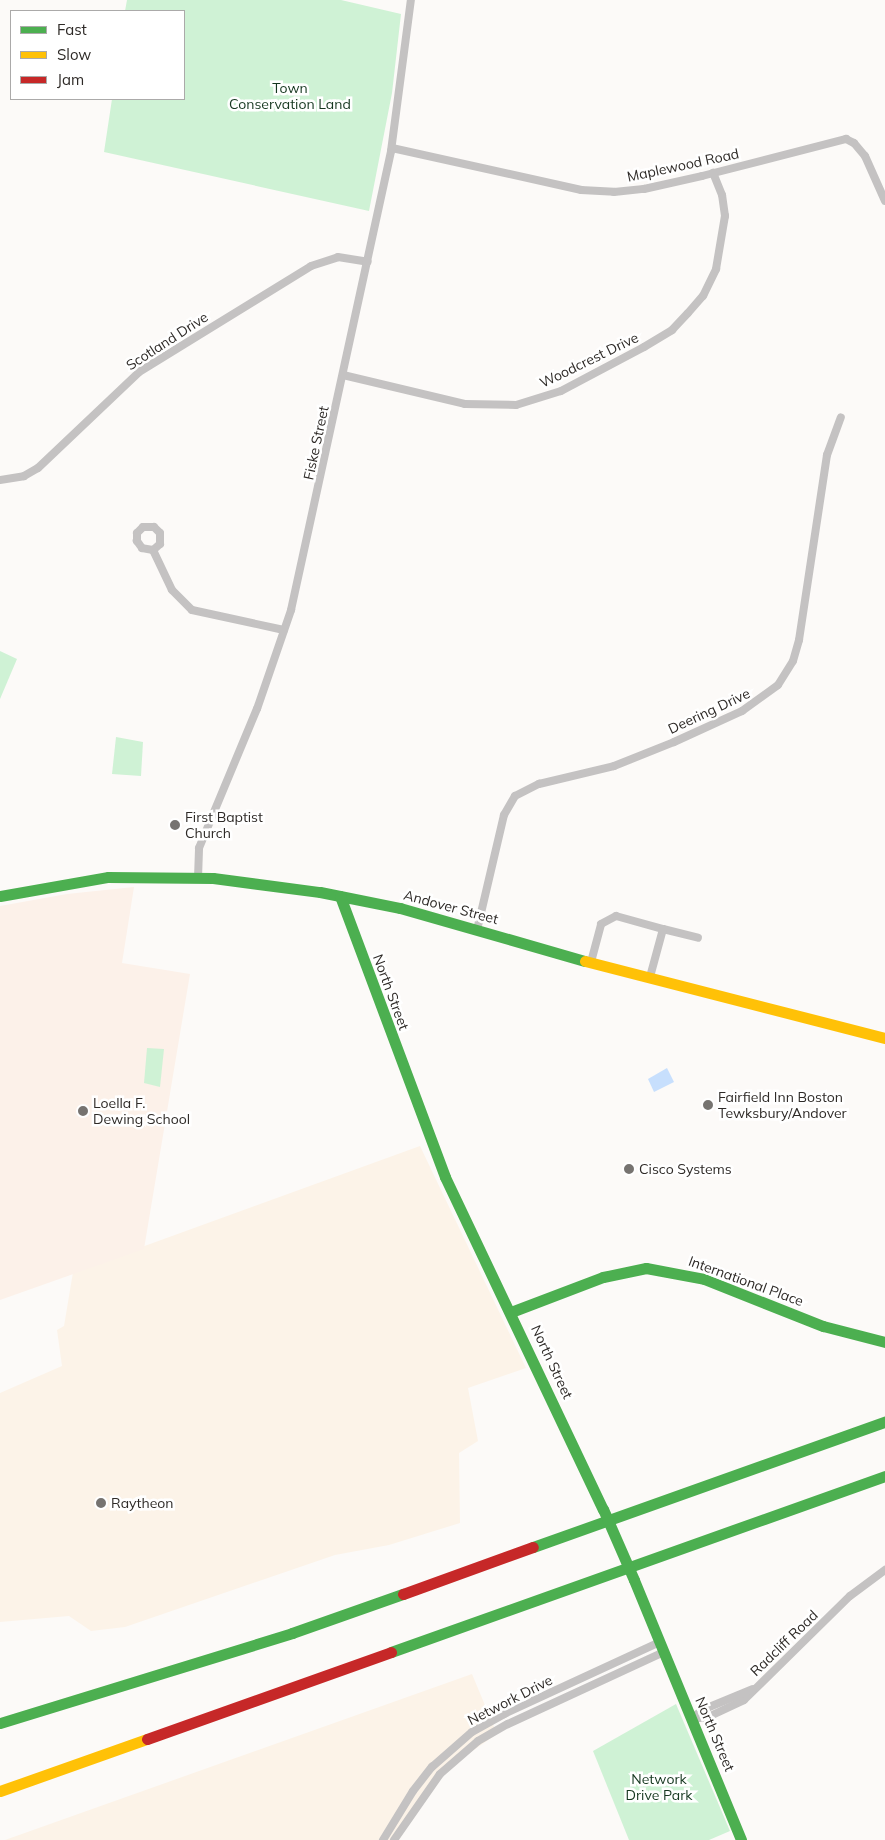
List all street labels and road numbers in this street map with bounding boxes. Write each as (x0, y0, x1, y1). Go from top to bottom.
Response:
street label: Maplewood Road (625, 145, 741, 185)
street label: Scotland Drive (123, 308, 211, 374)
street label: Woodcrest Drive (537, 329, 641, 391)
street label: Fiske Street (300, 404, 332, 482)
street label: Deering Drive (665, 685, 753, 737)
street label: Andover Street (402, 886, 500, 928)
street label: North Street (370, 952, 412, 1032)
street label: International Place (686, 1252, 806, 1310)
street label: North Street (528, 1322, 576, 1402)
street label: Radcliff Road (747, 1607, 821, 1679)
street label: Network Drive (465, 1671, 555, 1729)
street label: North Street (692, 1694, 738, 1774)

